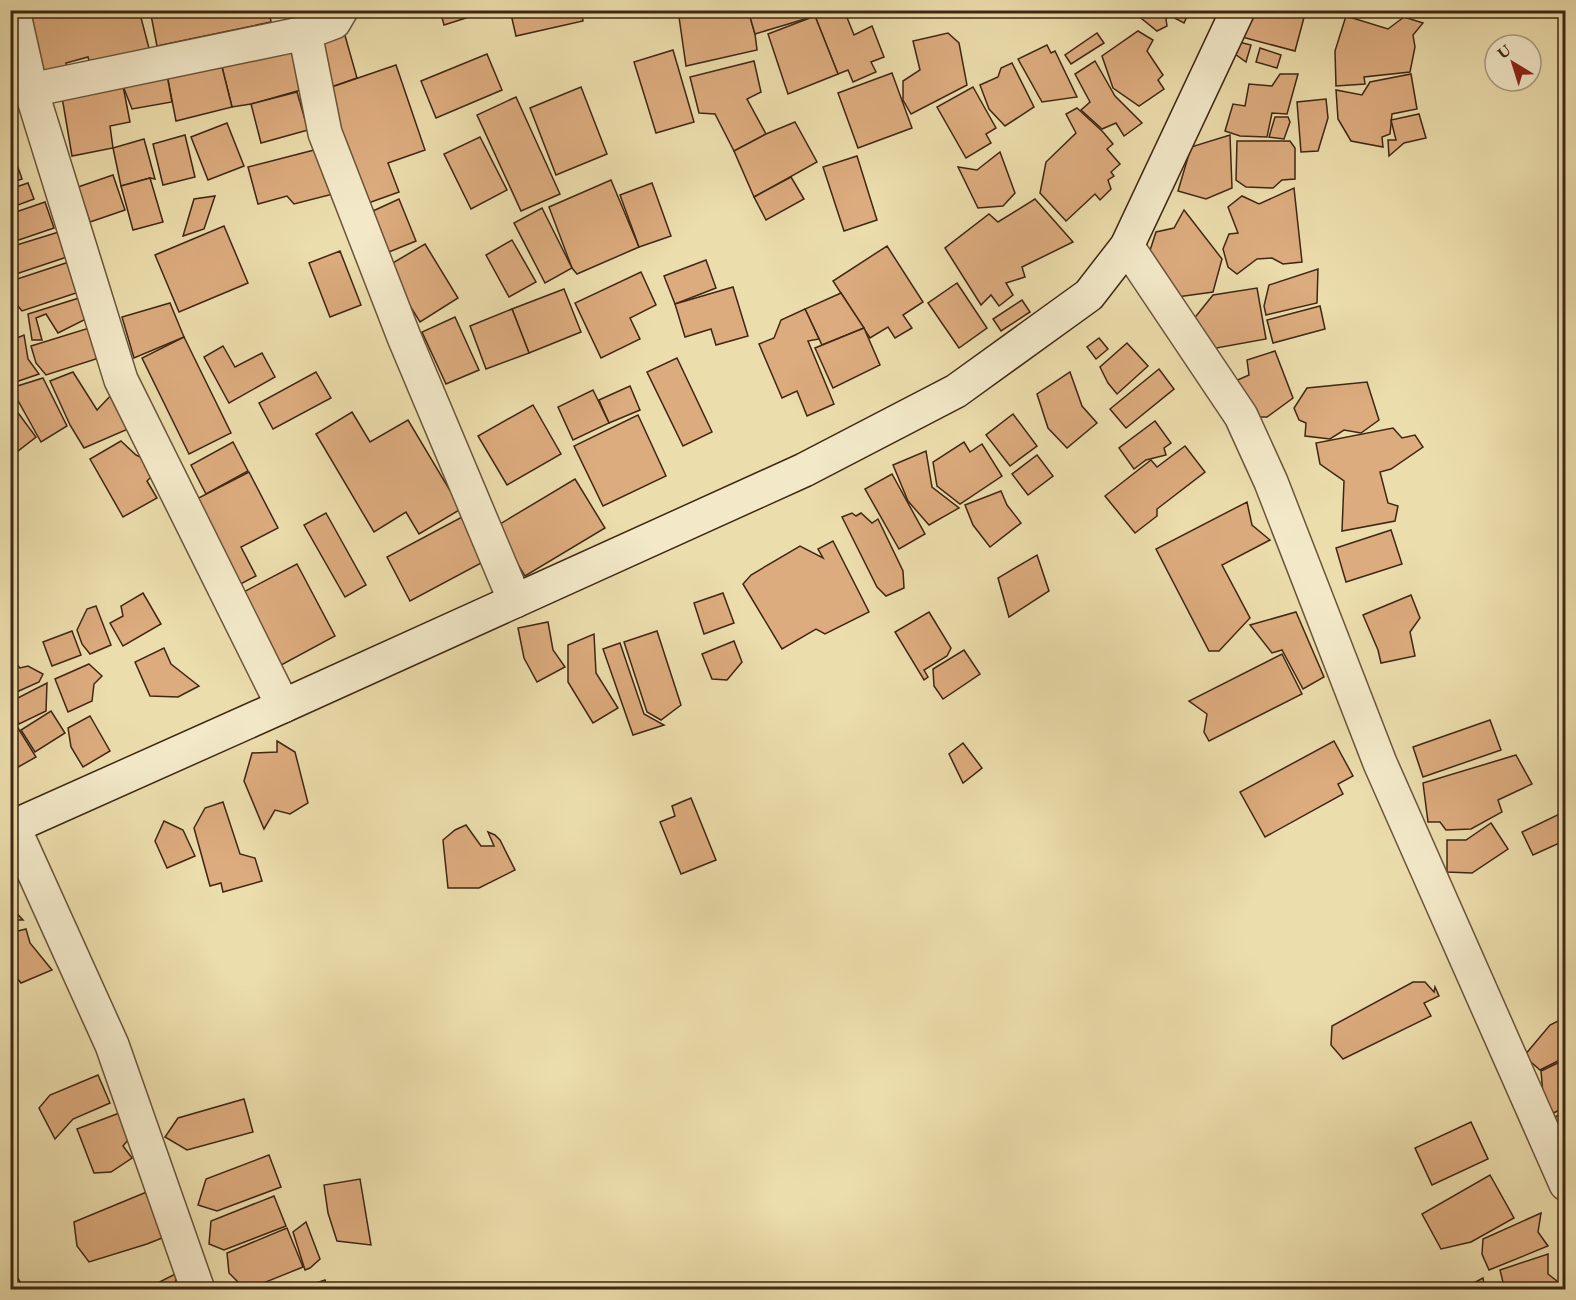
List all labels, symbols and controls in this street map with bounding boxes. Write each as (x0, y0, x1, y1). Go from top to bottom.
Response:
north arrow (1483, 33, 1543, 93)
text: U (1493, 40, 1515, 64)

